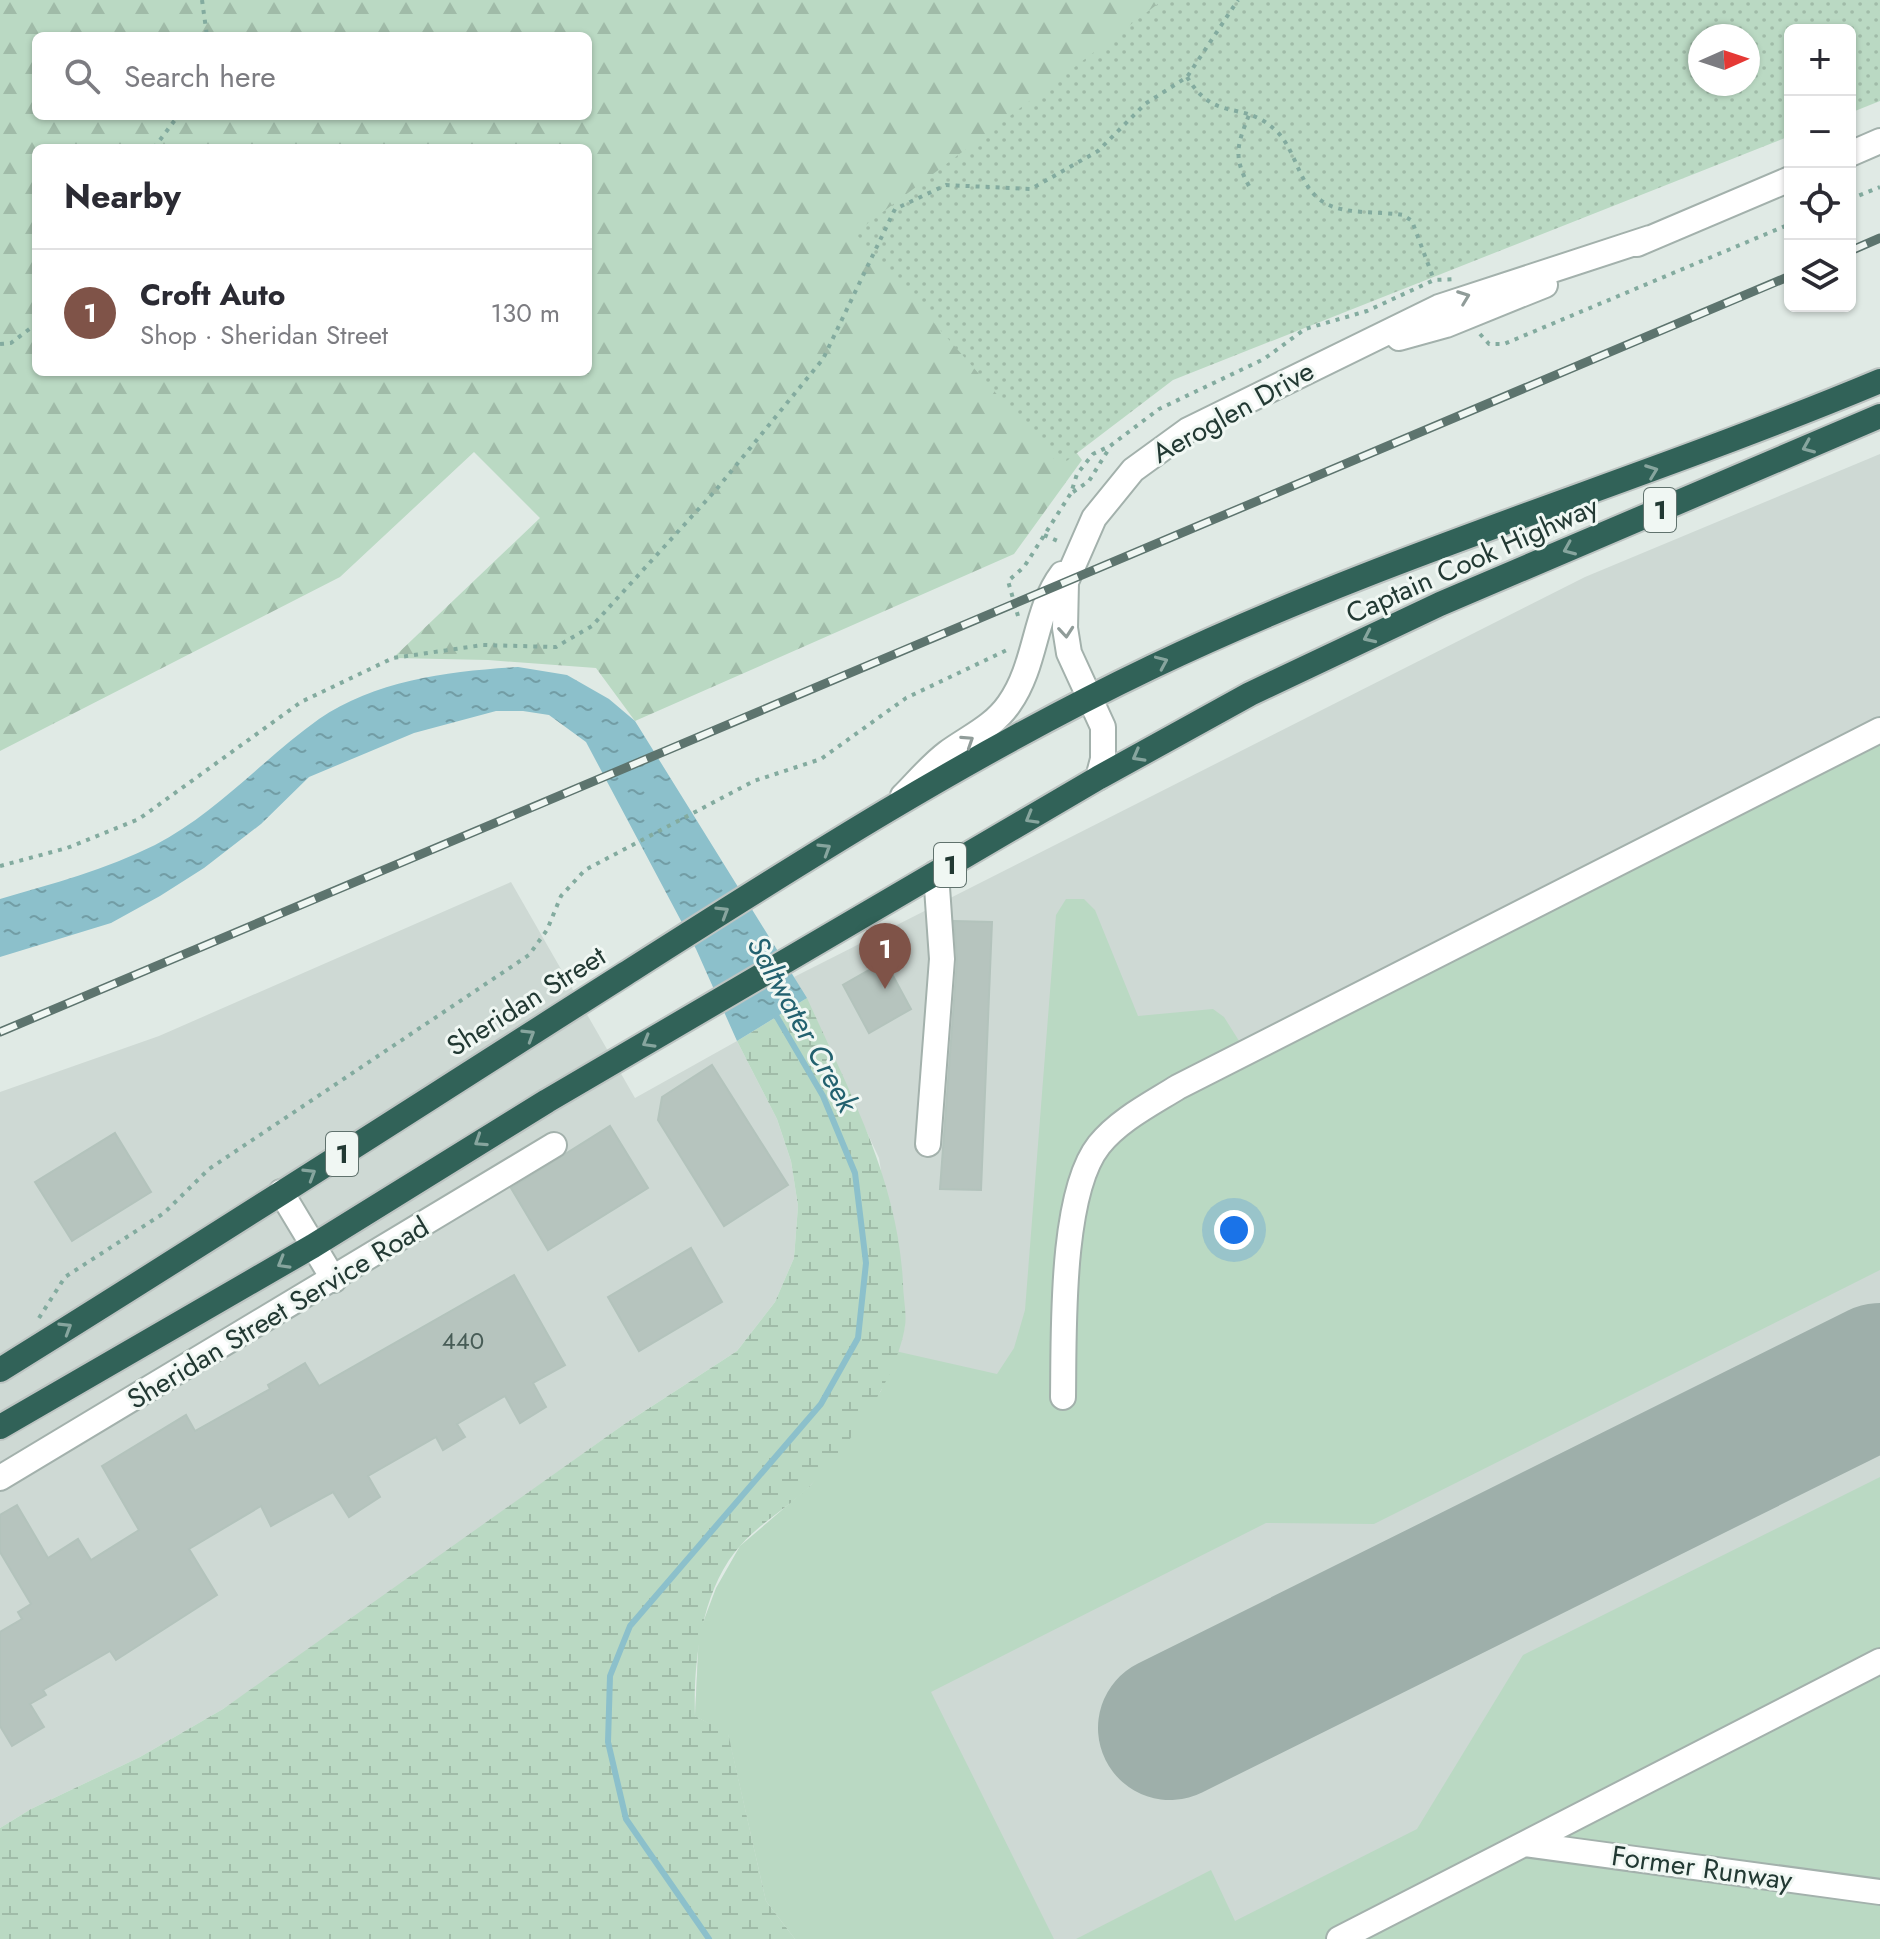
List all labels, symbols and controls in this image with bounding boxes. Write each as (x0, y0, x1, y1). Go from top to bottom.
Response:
north arrow (1688, 24, 1760, 96)
map controls (1784, 24, 1856, 312)
button: + (1784, 24, 1856, 96)
search box (32, 32, 592, 120)
icon: search (60, 54, 104, 98)
text: Search here (124, 55, 276, 98)
button: − (1784, 96, 1856, 168)
button: locate (1784, 168, 1856, 240)
text: Nearby (64, 172, 181, 221)
button: layers (1784, 240, 1856, 312)
text: Croft Auto (140, 273, 285, 316)
one-way arrow (1457, 290, 1471, 307)
text: 1 (83, 294, 97, 332)
text: 130 m (490, 294, 560, 332)
text: Shop · Sheridan Street (140, 316, 388, 354)
street label: Aeroglen Drive (1145, 351, 1321, 473)
one-way arrow (1802, 437, 1816, 453)
one-way arrow (1644, 464, 1658, 481)
street label: Captain Cook Highway (1339, 486, 1605, 634)
road number: 1 (1644, 488, 1676, 532)
one-way arrow (1563, 540, 1578, 556)
one-way arrow (1057, 626, 1074, 639)
one-way arrow (1363, 627, 1377, 643)
one-way arrow (1153, 656, 1168, 672)
one-way arrow (959, 735, 974, 750)
one-way arrow (1133, 746, 1147, 762)
one-way arrow (1025, 808, 1040, 824)
one-way arrow (817, 843, 831, 858)
road number: 1 (934, 843, 966, 887)
one-way arrow (714, 907, 729, 922)
pin: 1 (859, 923, 911, 989)
water label: Saltwater Creek (737, 928, 870, 1121)
street label: Sheridan Street (439, 936, 614, 1066)
one-way arrow (520, 1030, 535, 1045)
one-way arrow (642, 1032, 656, 1048)
road number: 1 (326, 1132, 358, 1176)
one-way arrow (475, 1132, 489, 1147)
one-way arrow (301, 1169, 315, 1184)
street label: Sheridan Street Service Road (119, 1206, 437, 1420)
your location (1214, 1210, 1254, 1250)
one-way arrow (277, 1253, 291, 1269)
one-way arrow (57, 1323, 72, 1338)
house number: 440 (442, 1323, 484, 1358)
street label: Former Runway (1609, 1835, 1796, 1901)

